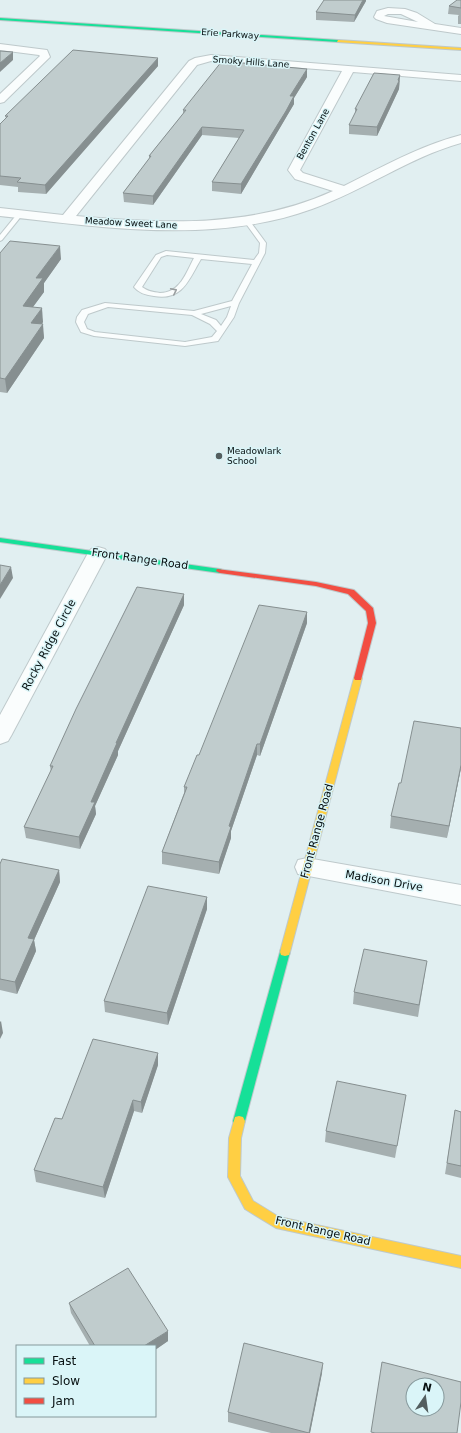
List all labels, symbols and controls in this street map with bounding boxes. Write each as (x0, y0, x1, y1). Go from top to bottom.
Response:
street label: Erie Parkway (201, 27, 260, 41)
street label: Smoky Hills Lane (212, 54, 290, 70)
street label: Benton Lane (295, 106, 331, 161)
street label: Meadow Sweet Lane (85, 216, 178, 230)
one-way arrow (170, 288, 177, 296)
place label: Meadowlark School (227, 446, 282, 466)
marker: Meadowlark School (214, 451, 224, 461)
street label: Front Range Road (91, 546, 189, 572)
street label: Rocky Ridge Circle (19, 597, 79, 693)
street label: Front Range Road (298, 782, 336, 880)
street label: Madison Drive (344, 868, 424, 894)
street label: Front Range Road (274, 1214, 372, 1248)
legend (16, 1345, 156, 1417)
text: Fast (52, 1354, 76, 1368)
text: Slow (52, 1374, 80, 1388)
north arrow (405, 1377, 445, 1417)
text: N (421, 1380, 433, 1395)
text: Jam (51, 1394, 75, 1408)

